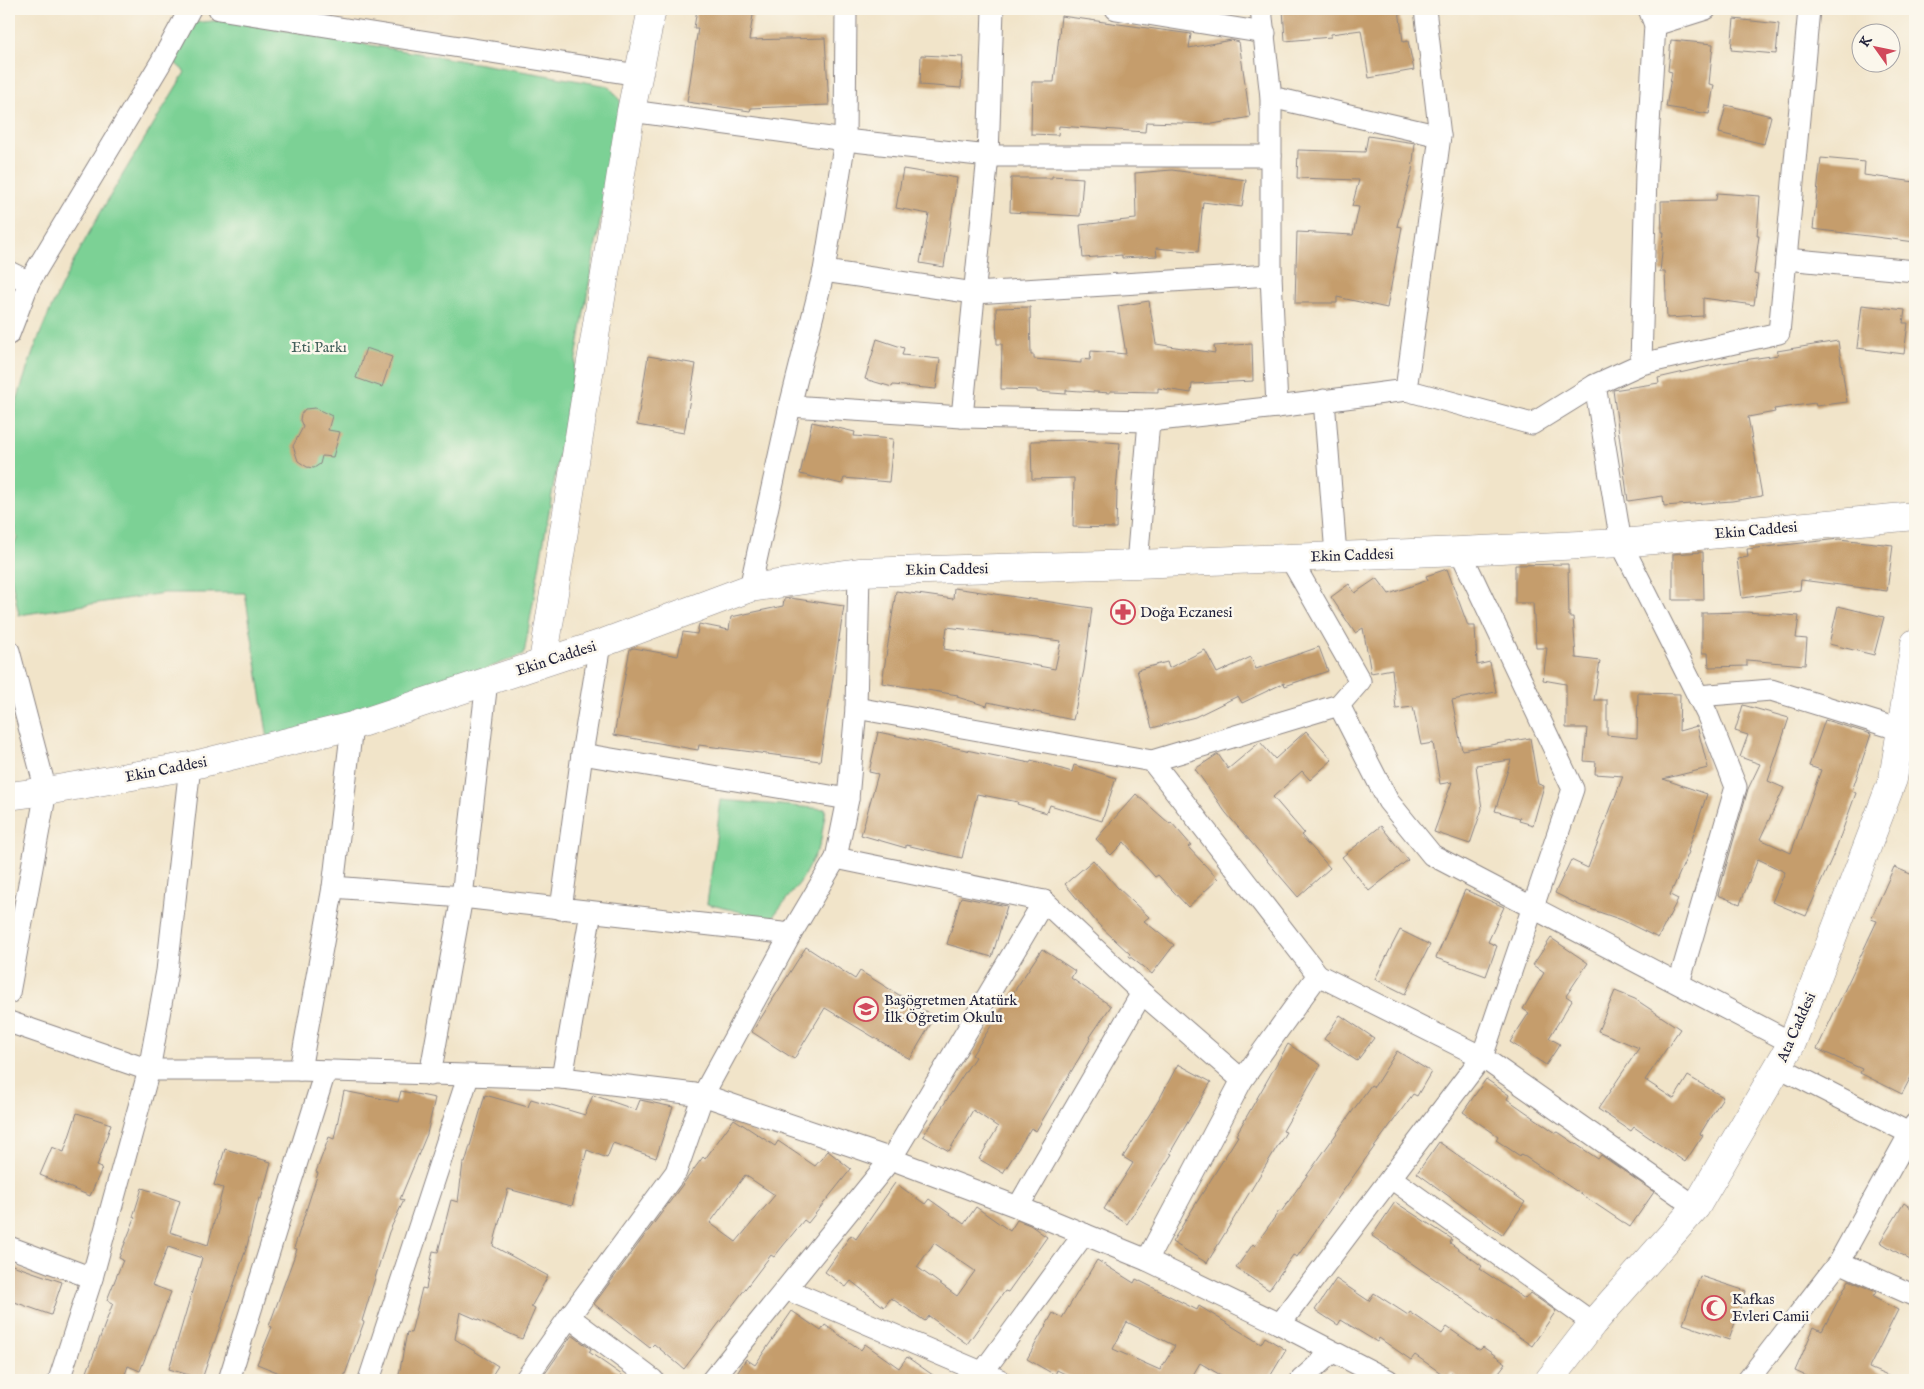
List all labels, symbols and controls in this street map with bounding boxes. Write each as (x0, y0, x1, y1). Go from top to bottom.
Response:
north arrow (1852, 22, 1902, 72)
text: K (1856, 32, 1877, 51)
park label: Eti Parkı (291, 338, 347, 357)
street label: Ekin Caddesi (1714, 517, 1798, 544)
street label: Ekin Caddesi (1310, 545, 1394, 566)
street label: Ekin Caddesi (905, 559, 989, 580)
pharmacy icon: Doğa Eczanesi (1110, 599, 1136, 625)
place label: Doğa Eczanesi (1140, 603, 1232, 622)
street label: Ekin Caddesi (514, 637, 599, 680)
street label: Ekin Caddesi (124, 752, 209, 787)
street label: Ata Caddesi (1772, 989, 1820, 1066)
place label: Başögretmen Atatürk İlk Öğretim Okulu (884, 991, 1018, 1027)
school or university icon: Başögretmen Atatürk İlk Öğretim Okulu (853, 996, 879, 1022)
place label: Kafkas Evleri Camii (1732, 1290, 1809, 1326)
mosque icon: Kafkas Evleri Camii (1701, 1295, 1727, 1321)

